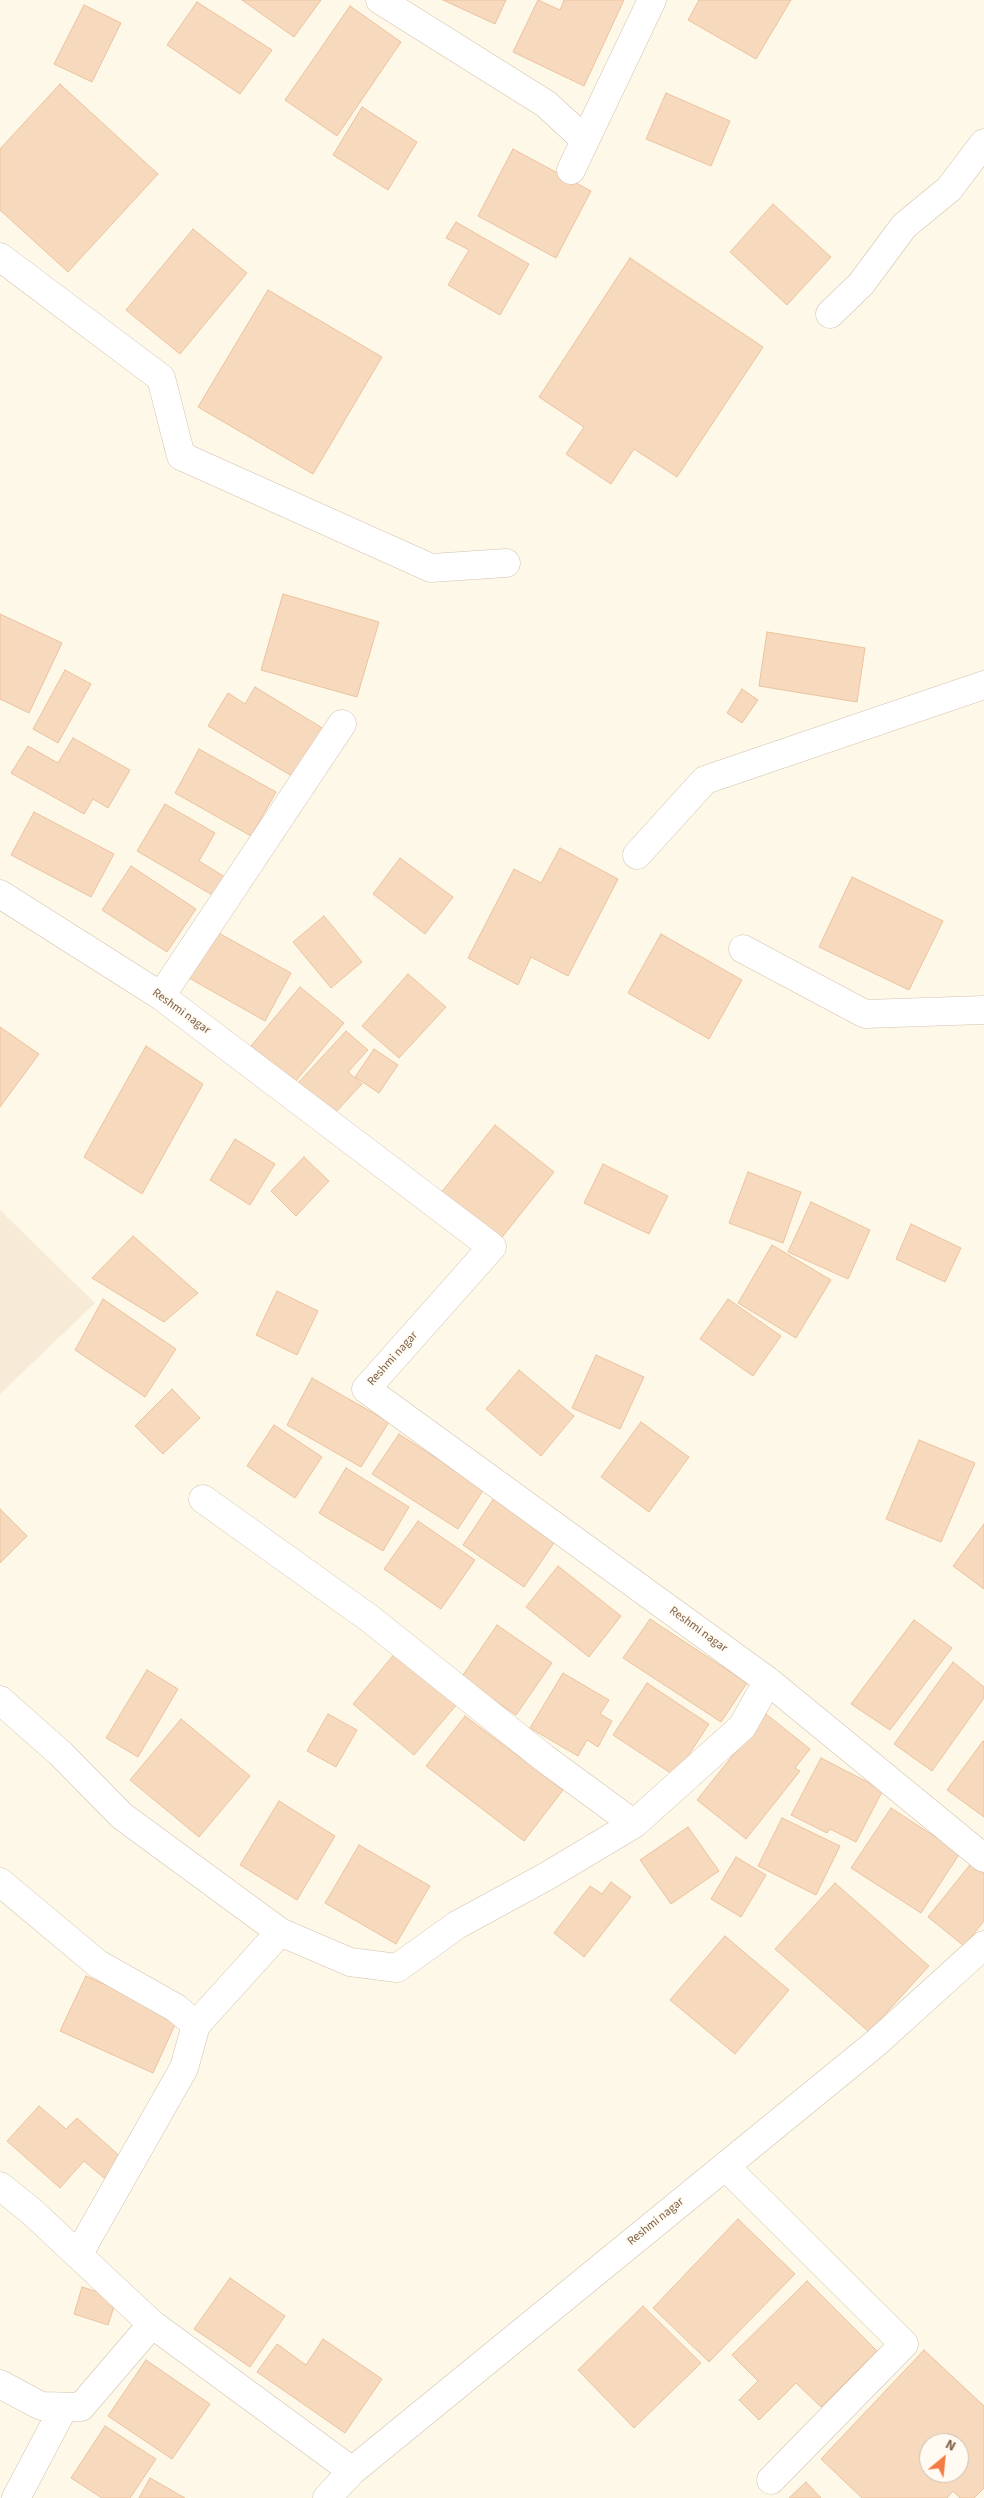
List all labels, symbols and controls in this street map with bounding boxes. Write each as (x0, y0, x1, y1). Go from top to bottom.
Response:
street label: Reshmi nagar (149, 986, 213, 1038)
street label: Reshmi nagar (365, 1329, 421, 1389)
street label: Reshmi nagar (666, 1604, 730, 1656)
street label: Reshmi nagar (625, 2195, 687, 2249)
north arrow (919, 2433, 969, 2483)
text: N (942, 2435, 959, 2457)

